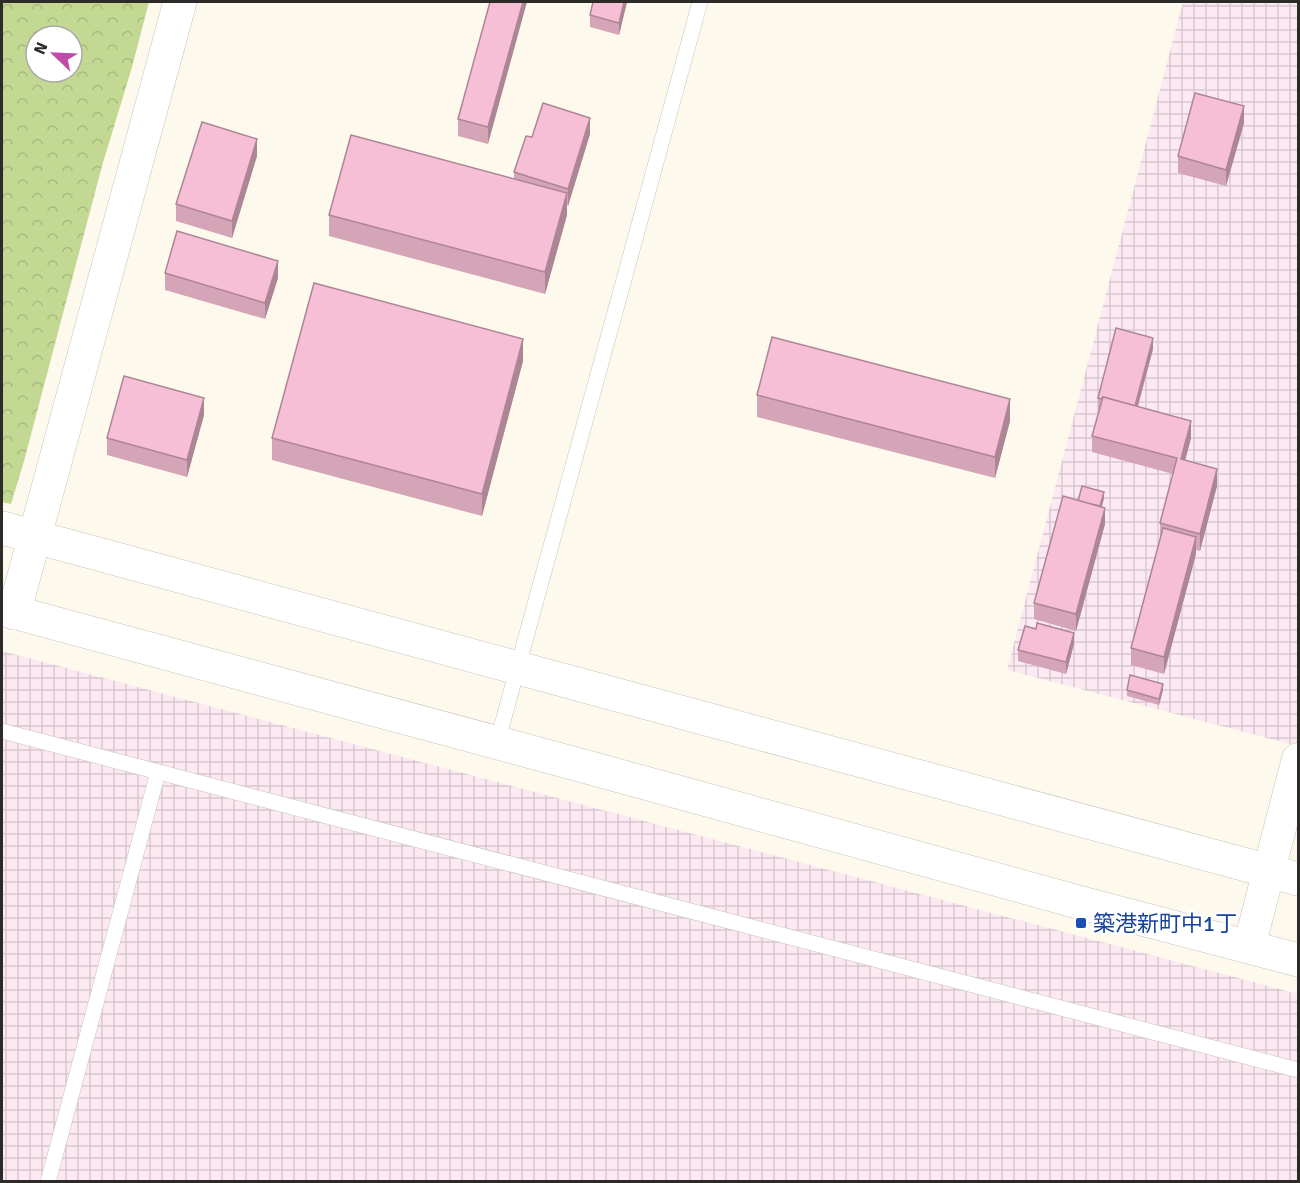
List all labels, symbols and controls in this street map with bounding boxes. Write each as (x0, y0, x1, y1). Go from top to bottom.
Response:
north arrow (24, 24, 84, 84)
text: N (30, 39, 52, 58)
place label: 築港新町中1丁 (1093, 910, 1237, 937)
marker: 築港新町中1丁 (1074, 916, 1088, 930)

